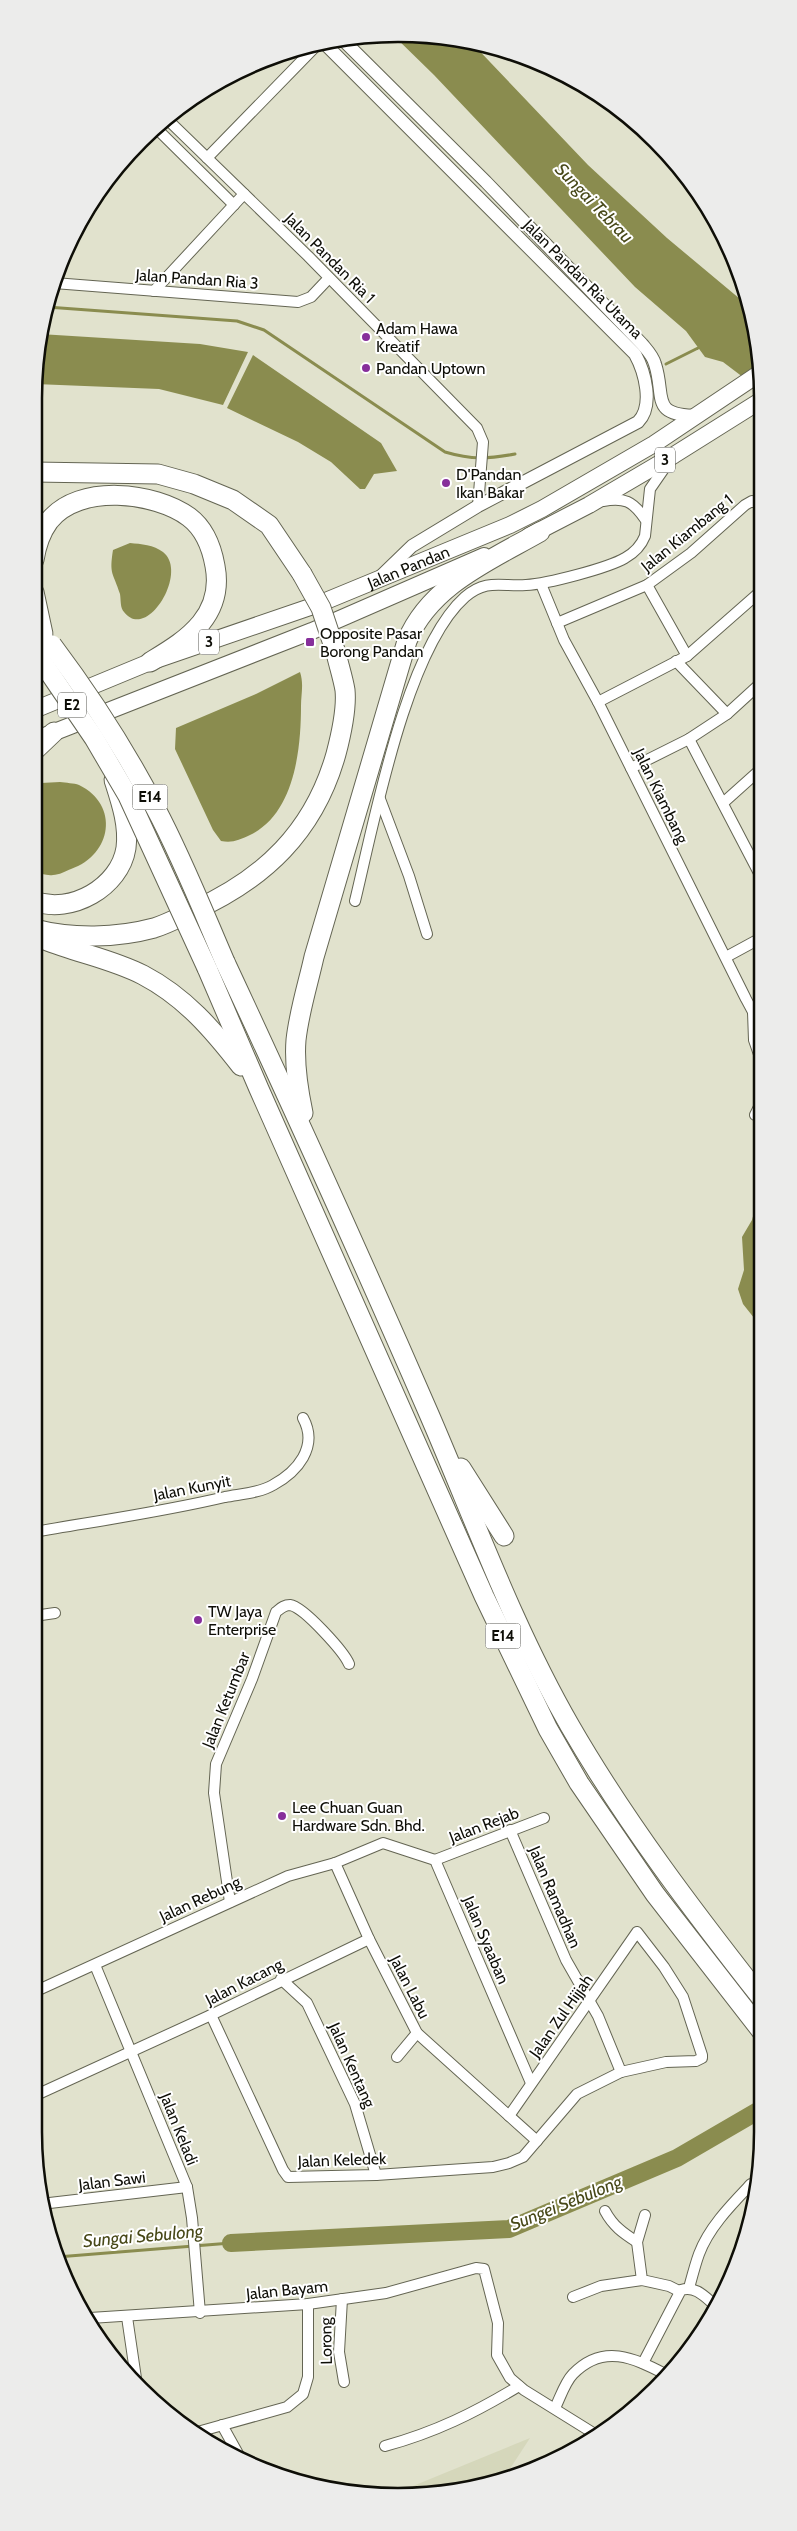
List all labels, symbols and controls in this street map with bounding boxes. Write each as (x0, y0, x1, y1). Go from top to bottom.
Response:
water label: Sungai Tebrau (550, 158, 638, 248)
street label: Jalan Pandan Ria 1 (280, 208, 379, 307)
street label: Jalan Pandan Ria Utama (519, 215, 647, 343)
street label: Jalan Pandan Ria 3 (134, 265, 259, 293)
place label: Adam Hawa Kreatif (376, 319, 458, 356)
marker: Adam Hawa Kreatif (360, 331, 372, 343)
place label: Pandan Uptown (376, 359, 485, 378)
marker: Pandan Uptown (360, 362, 372, 374)
road number: 3 (655, 448, 675, 472)
place label: D'Pandan Ikan Bakar (456, 465, 525, 502)
marker: D'Pandan Ikan Bakar (440, 477, 452, 489)
street label: Jalan Kiambang 1 (637, 490, 737, 576)
street label: Jalan Pandan (364, 542, 452, 593)
place label: Opposite Pasar Borong Pandan (320, 624, 424, 661)
road number: 3 (199, 630, 219, 654)
marker: Opposite Pasar Borong Pandan (304, 636, 316, 648)
road number: E2 (58, 692, 86, 718)
street label: Jalan Kiambang (629, 744, 693, 848)
road number: E14 (132, 784, 168, 810)
street label: Jalan Kunyit (151, 1471, 233, 1505)
place label: TW Jaya Enterprise (208, 1602, 276, 1639)
marker: TW Jaya Enterprise (192, 1614, 204, 1626)
road number: E14 (486, 1624, 520, 1648)
street label: Jalan Ketumbar (198, 1648, 254, 1752)
place label: Lee Chuan Guan Hardware Sdn. Bhd. (292, 1798, 425, 1835)
street label: Jalan Rejab (446, 1803, 522, 1847)
marker: Lee Chuan Guan Hardware Sdn. Bhd. (276, 1810, 288, 1822)
street label: Jalan Ramadhan (525, 1842, 585, 1951)
street label: Jalan Rebung (156, 1872, 245, 1926)
street label: Jalan Syaaban (459, 1892, 513, 1987)
street label: Jalan Labu (386, 1951, 434, 2022)
street label: Jalan Kacang (201, 1954, 287, 2010)
street label: Jalan Zul Hijjah (525, 1971, 597, 2062)
street label: Jalan Kentang (324, 2019, 380, 2111)
street label: Jalan Keladi (156, 2089, 202, 2168)
street label: Jalan Keledek (296, 2149, 387, 2171)
street label: Jalan Sawi (76, 2167, 147, 2195)
water label: Sungei Sebulong (507, 2170, 626, 2235)
water label: Sungai Sebulong (82, 2220, 205, 2252)
street label: Jalan Bayam (244, 2276, 329, 2304)
street label: Lorong (316, 2316, 336, 2365)

